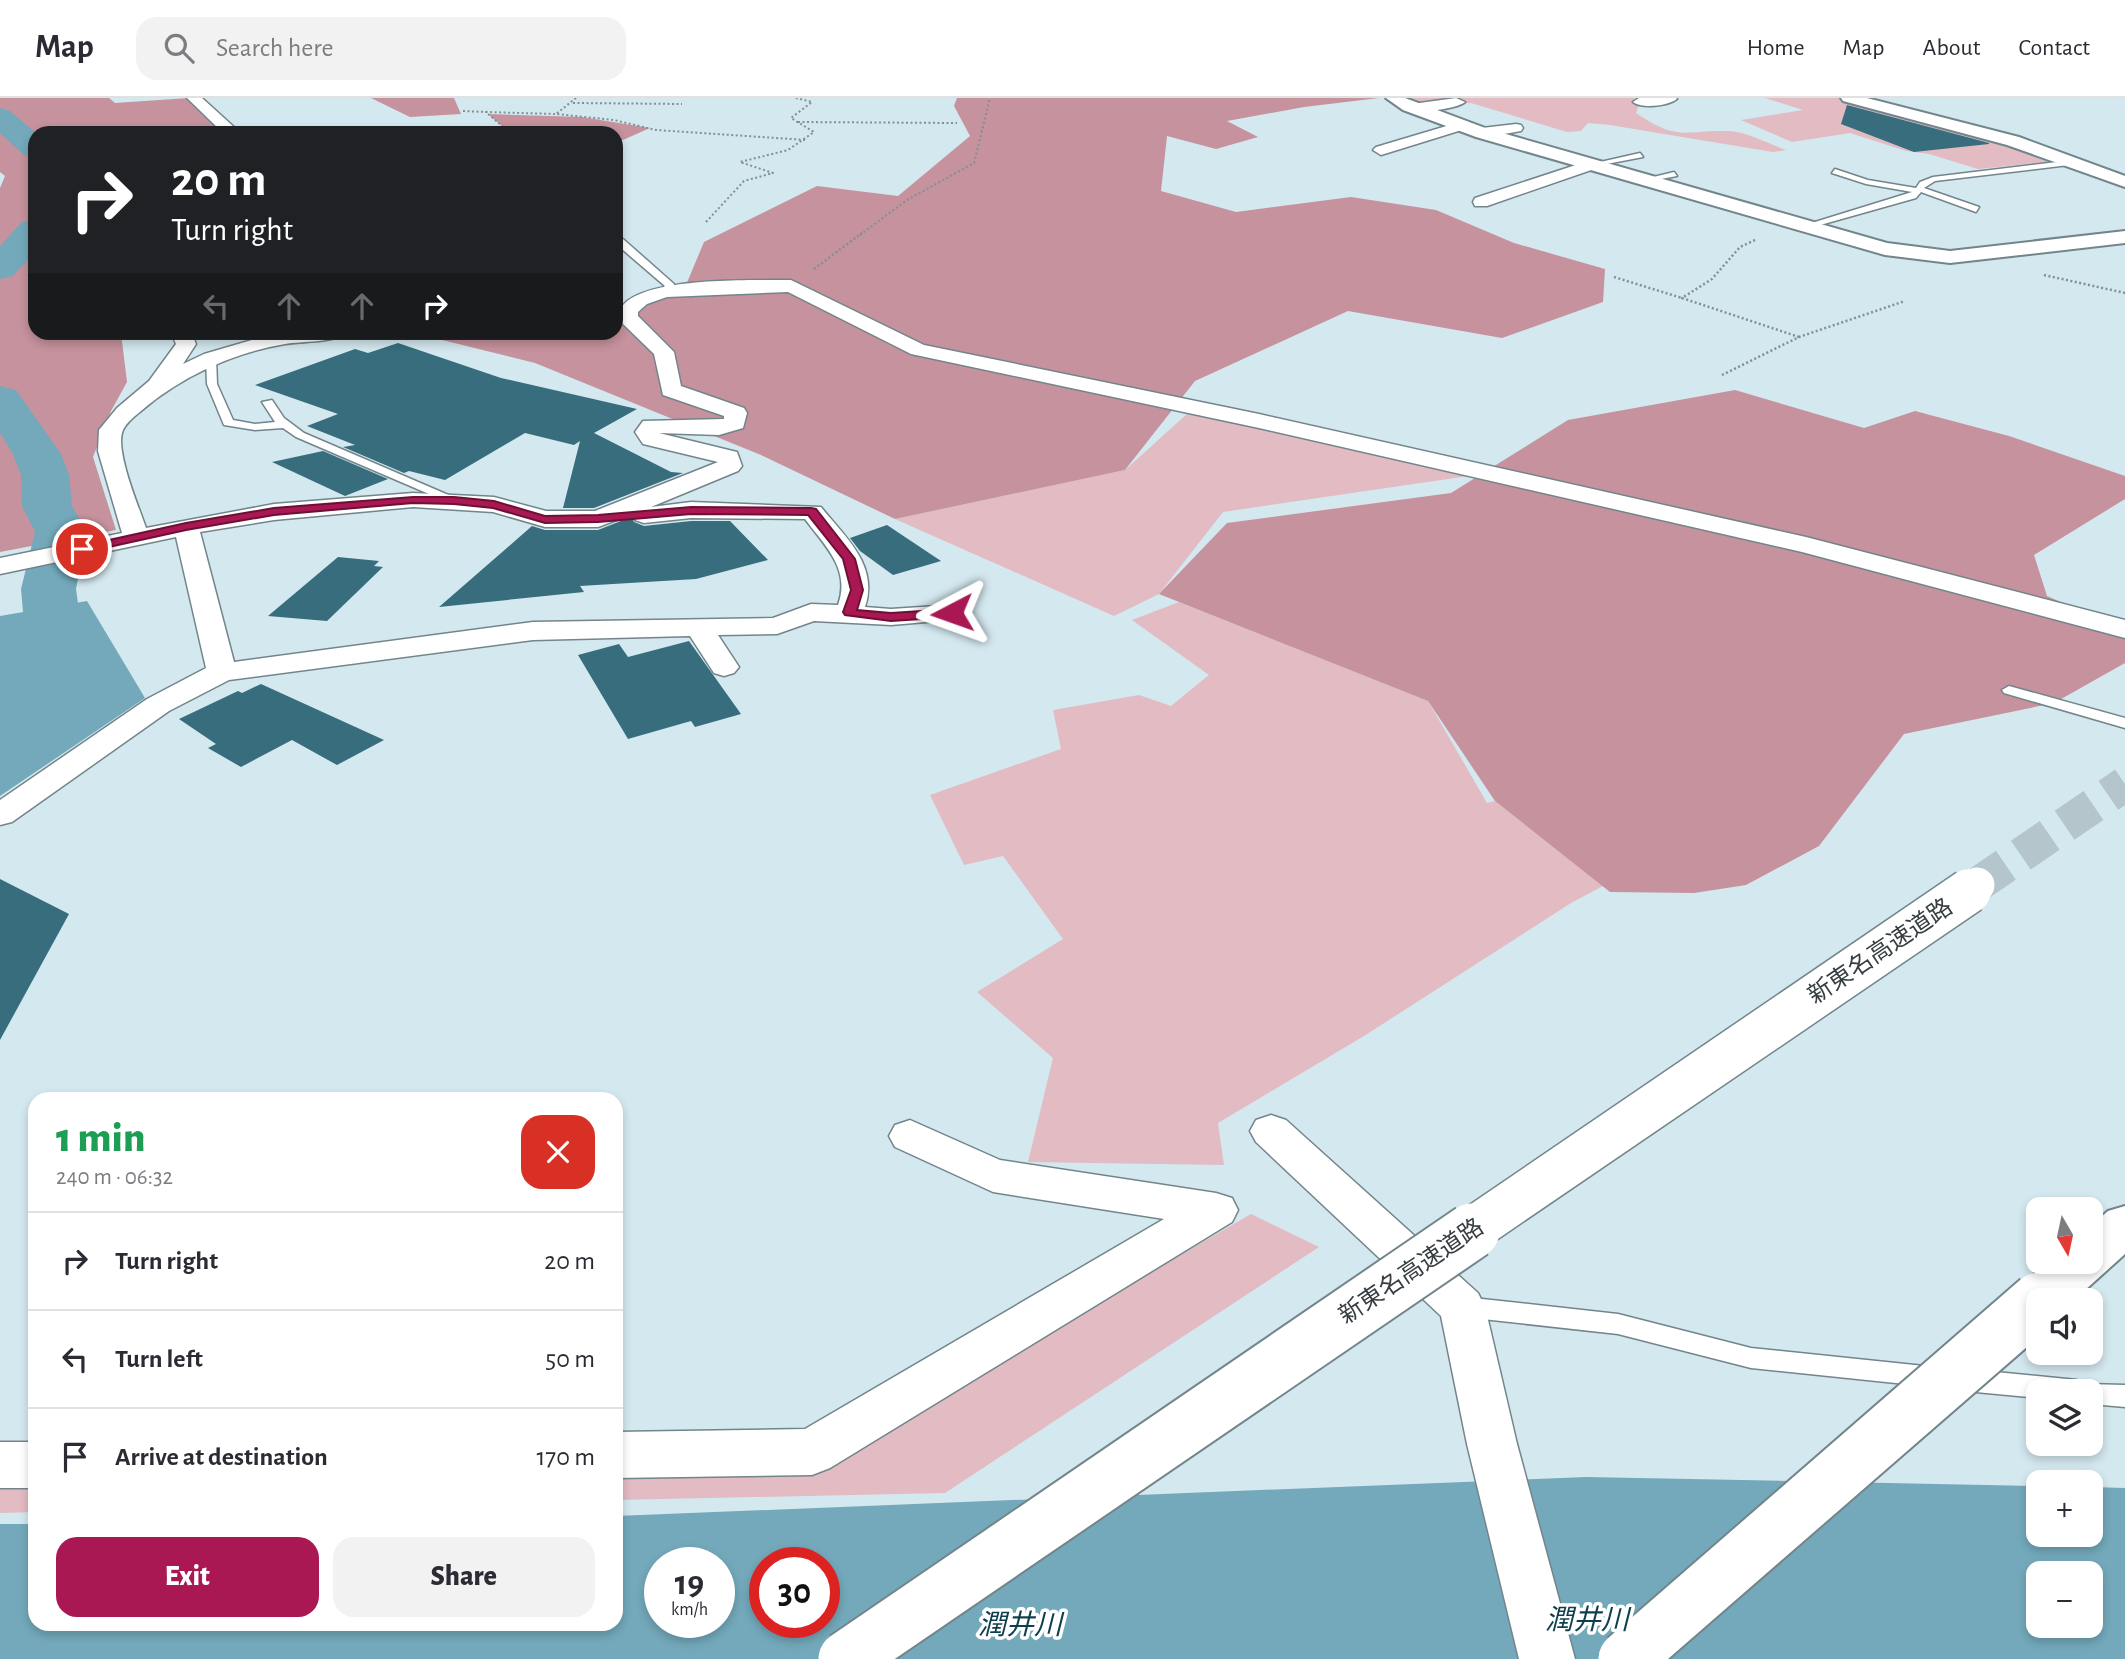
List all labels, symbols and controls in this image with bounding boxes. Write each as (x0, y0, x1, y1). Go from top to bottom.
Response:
search box (136, 17, 626, 80)
icon: search (160, 29, 198, 67)
text: Map (35, 31, 94, 64)
text: Search here (216, 35, 334, 61)
text: Home (1747, 36, 1805, 60)
text: Map (1843, 36, 1885, 60)
text: About (1923, 36, 1980, 60)
text: Contact (2018, 36, 2090, 60)
icon: right (56, 154, 147, 245)
text: 20 m (171, 156, 267, 205)
text: Turn right (171, 214, 293, 246)
icon: left (197, 287, 235, 325)
icon: ahead (270, 287, 308, 325)
icon: ahead (343, 287, 381, 325)
icon: right (416, 287, 454, 325)
pin (52, 519, 112, 579)
icon: arrive (63, 530, 101, 568)
position arrow (915, 576, 989, 650)
street label: 新東名高速道路 (1803, 893, 1957, 1009)
button: close (521, 1115, 595, 1189)
text: 1 min (56, 1117, 145, 1159)
text: 240 m · 06:32 (56, 1166, 173, 1189)
north arrow (2026, 1197, 2104, 1274)
map controls (2026, 1197, 2103, 1638)
street label: 新東名高速道路 (1334, 1213, 1488, 1329)
icon: right (56, 1242, 94, 1280)
text: Turn right (115, 1248, 218, 1274)
text: 20 m (544, 1248, 595, 1274)
button: sound (2026, 1288, 2103, 1365)
icon: left (56, 1340, 94, 1378)
text: Turn left (115, 1346, 203, 1372)
text: 50 m (545, 1346, 595, 1372)
button: layers (2026, 1379, 2103, 1456)
icon: arrive (56, 1438, 94, 1476)
text: Arrive at destination (115, 1444, 328, 1470)
text: 170 m (536, 1444, 595, 1470)
button: + (2026, 1470, 2103, 1547)
button: Exit (56, 1537, 319, 1617)
button: Share (333, 1537, 595, 1617)
speed limit sign: 30 (749, 1547, 840, 1638)
button: − (2026, 1561, 2103, 1638)
text: 19 (675, 1566, 704, 1601)
text: km/h (671, 1601, 708, 1619)
water label: 潤井川 (1545, 1605, 1632, 1635)
water label: 潤井川 (978, 1610, 1065, 1640)

